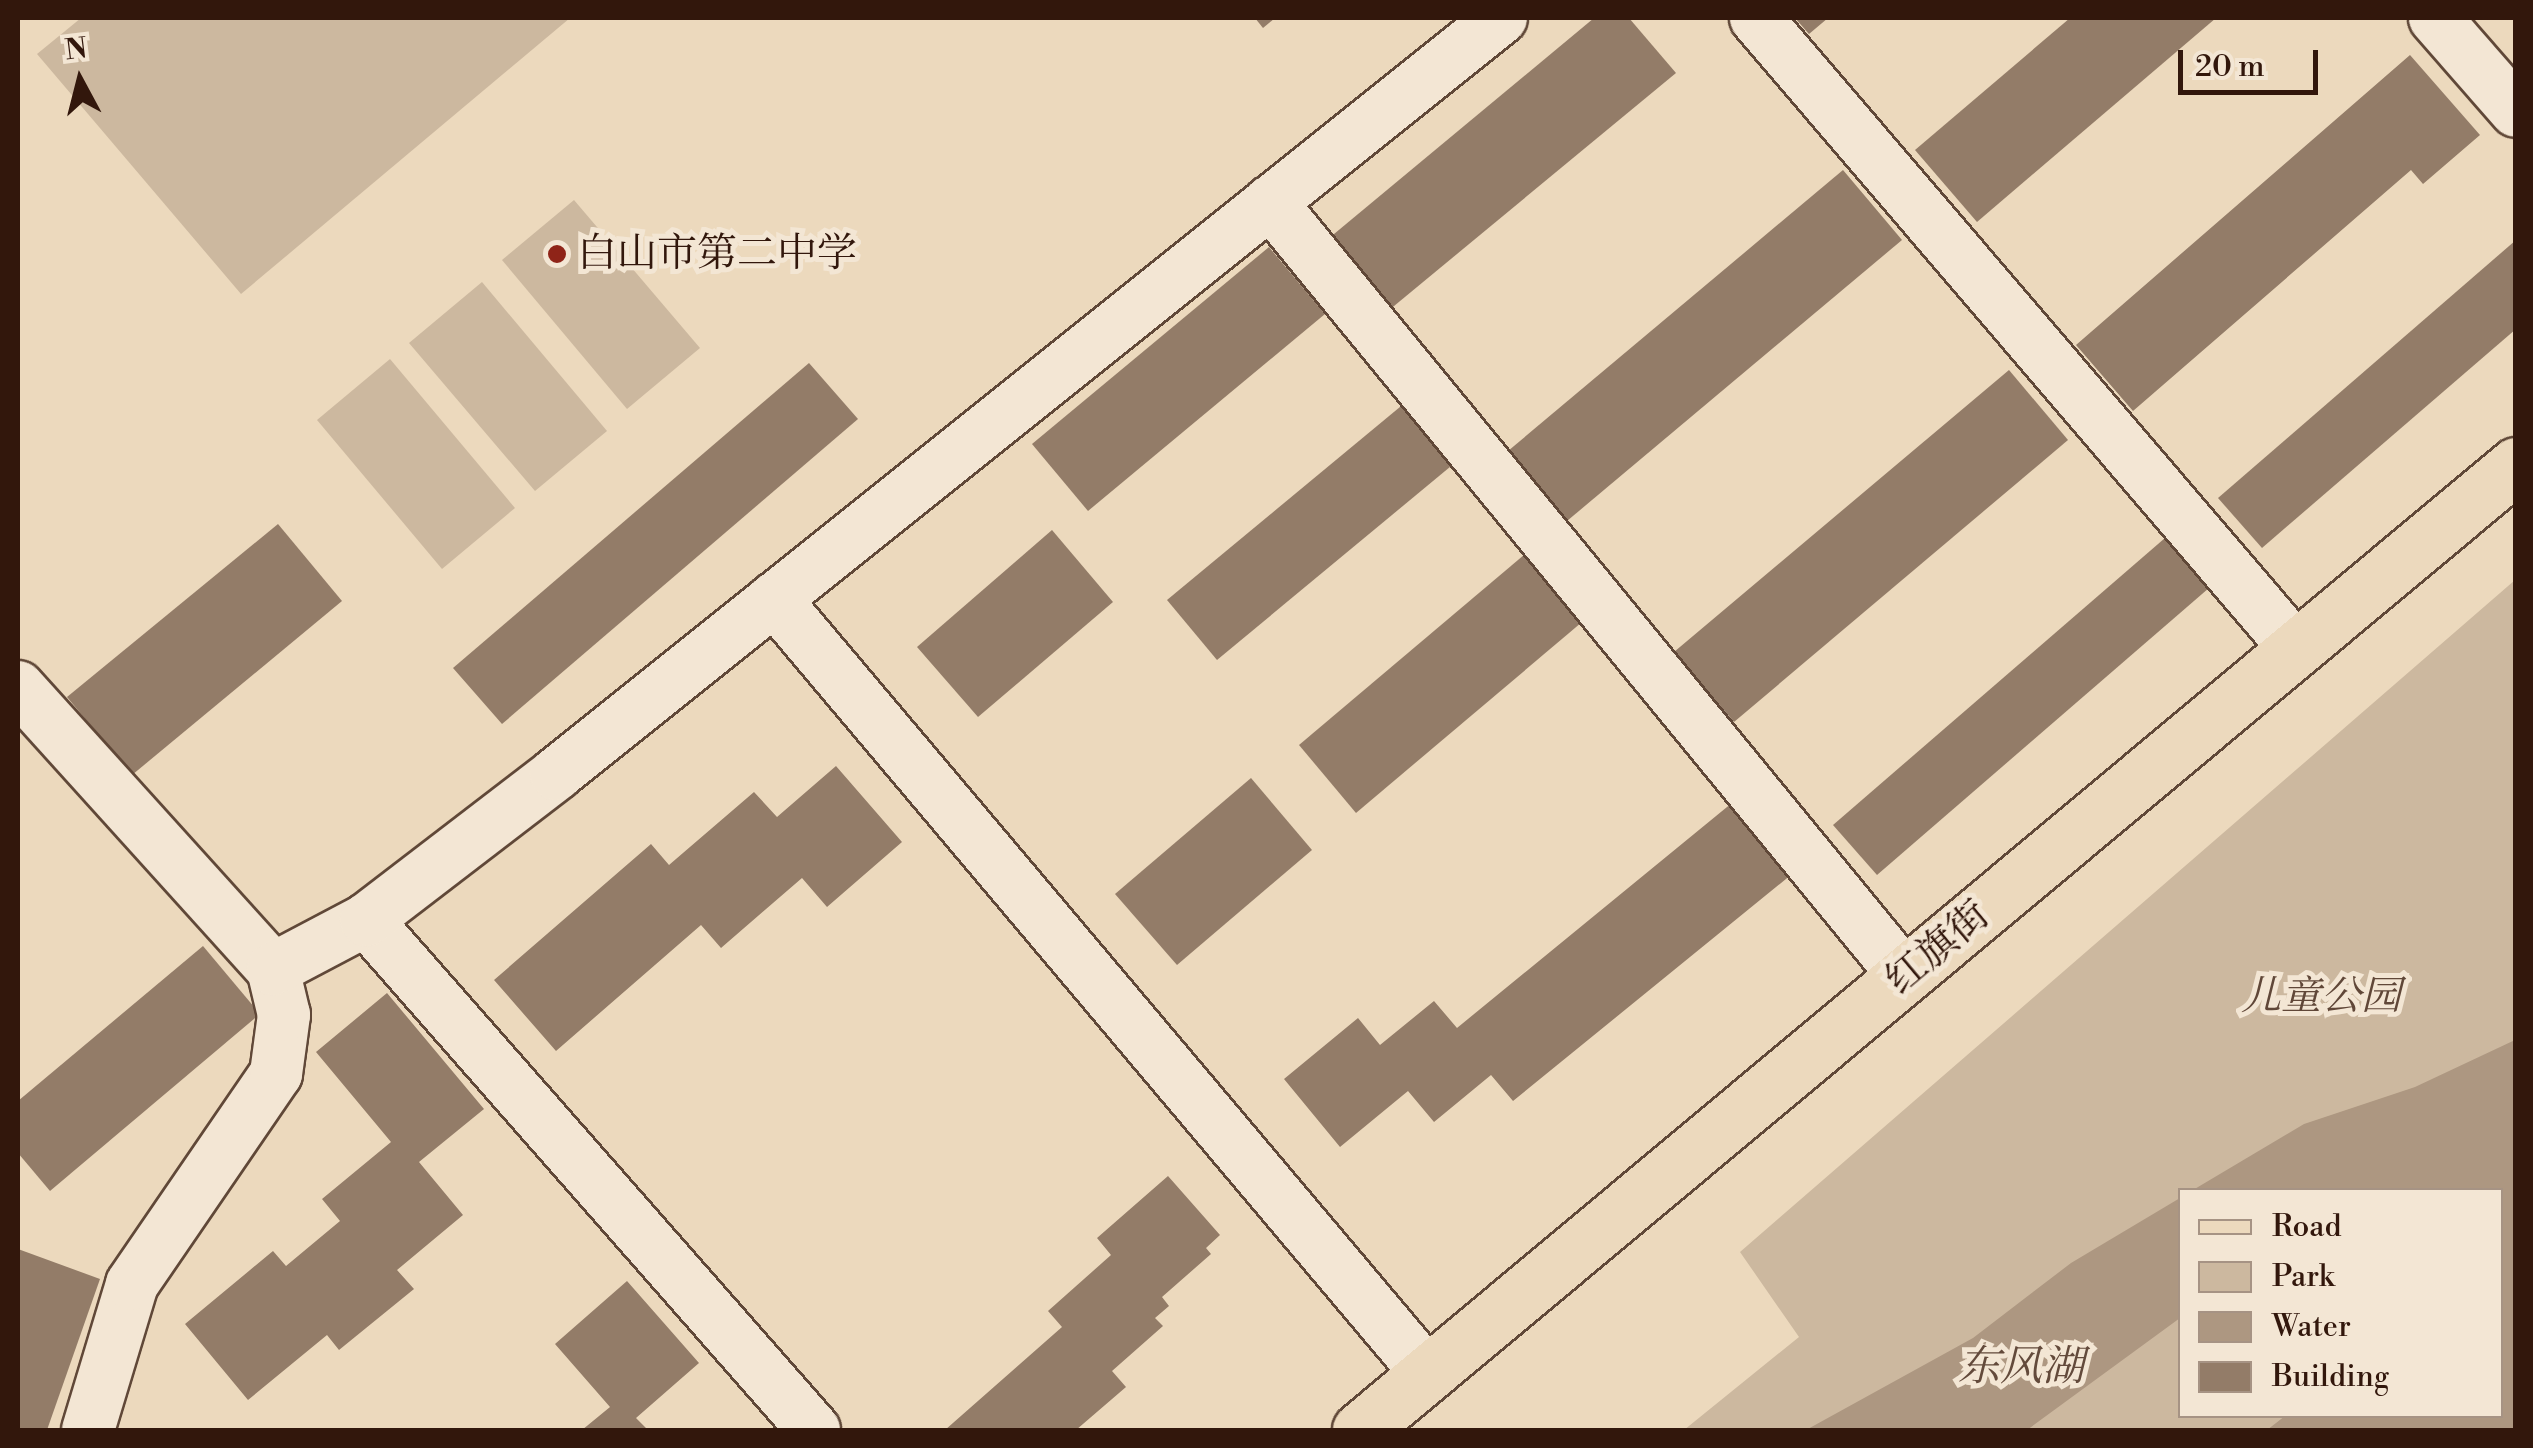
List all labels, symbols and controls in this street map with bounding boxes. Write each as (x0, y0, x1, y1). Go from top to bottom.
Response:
north arrow (30, 30, 130, 130)
scale bar (2183, 30, 2323, 92)
text: N (63, 31, 89, 68)
text: 20 m (2195, 48, 2264, 86)
place label: 白山市第二中学 (577, 230, 857, 278)
marker: 白山市第二中学 (546, 243, 568, 265)
street label: 红旗街 (1877, 891, 1999, 1005)
park label: 儿童公园 (2241, 973, 2401, 1021)
legend (2178, 1188, 2503, 1418)
text: Road (2272, 1208, 2342, 1246)
text: Park (2272, 1258, 2334, 1296)
text: Water (2272, 1308, 2351, 1346)
water label: 东风湖 (1958, 1343, 2084, 1393)
text: Building (2272, 1358, 2389, 1396)

